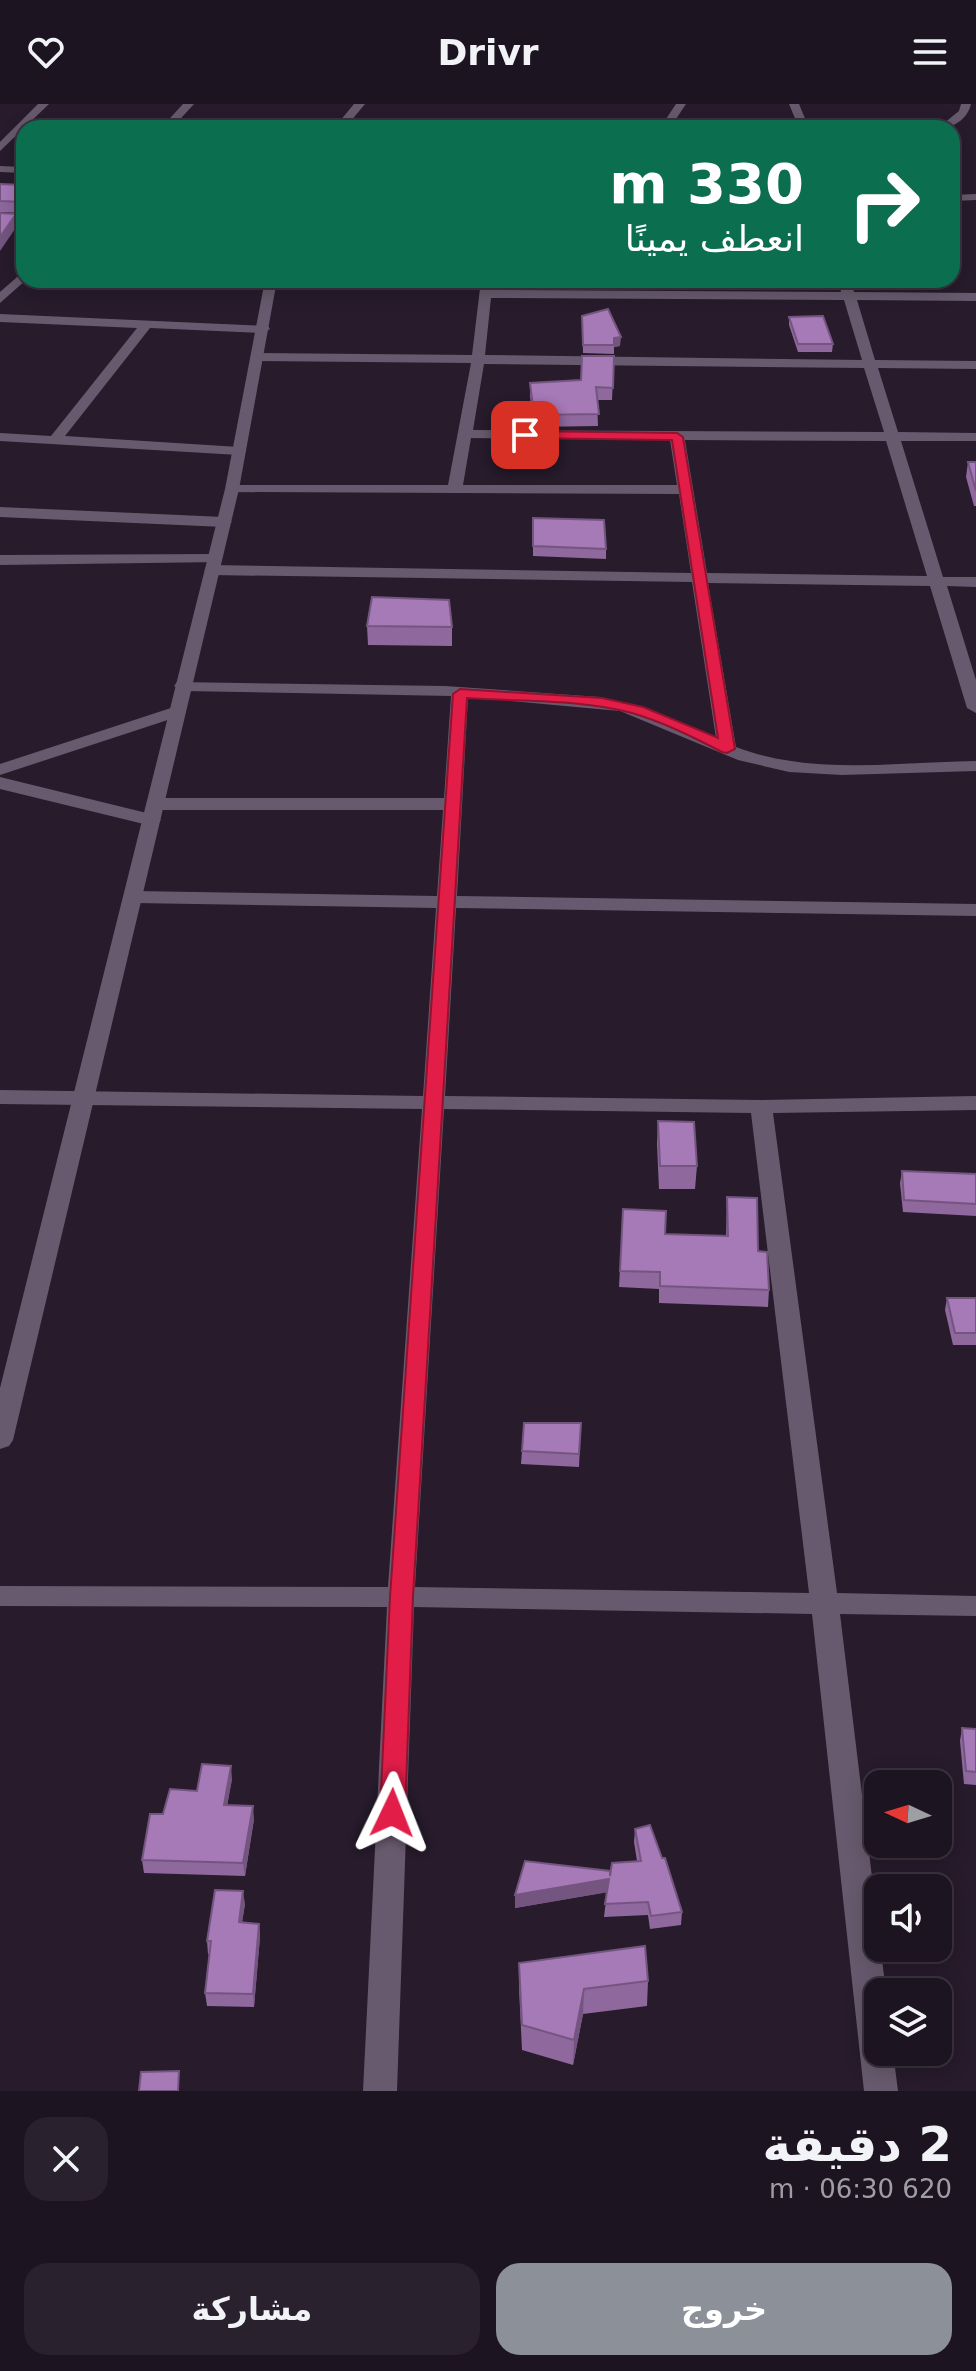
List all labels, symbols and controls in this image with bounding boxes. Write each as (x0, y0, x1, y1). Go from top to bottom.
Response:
icon: heart (24, 30, 68, 74)
icon: menu (908, 30, 952, 74)
text: Drivr (437, 32, 539, 73)
text: 330 m (609, 151, 804, 216)
icon: right (832, 152, 936, 256)
text: انعطف يمينًا (625, 218, 804, 259)
pin (491, 401, 559, 469)
icon: arrive (503, 413, 547, 457)
north arrow (864, 1770, 952, 1858)
map controls (864, 1770, 952, 2066)
position arrow (350, 1771, 434, 1855)
button: sound (864, 1874, 952, 1962)
button: layers (864, 1978, 952, 2066)
text: 2 دقيقة (763, 2116, 952, 2172)
button: close (24, 2117, 108, 2201)
text: 620 m · 06:30 (769, 2174, 952, 2204)
button: مشاركة (24, 2263, 480, 2355)
button: خروج (496, 2263, 952, 2355)

